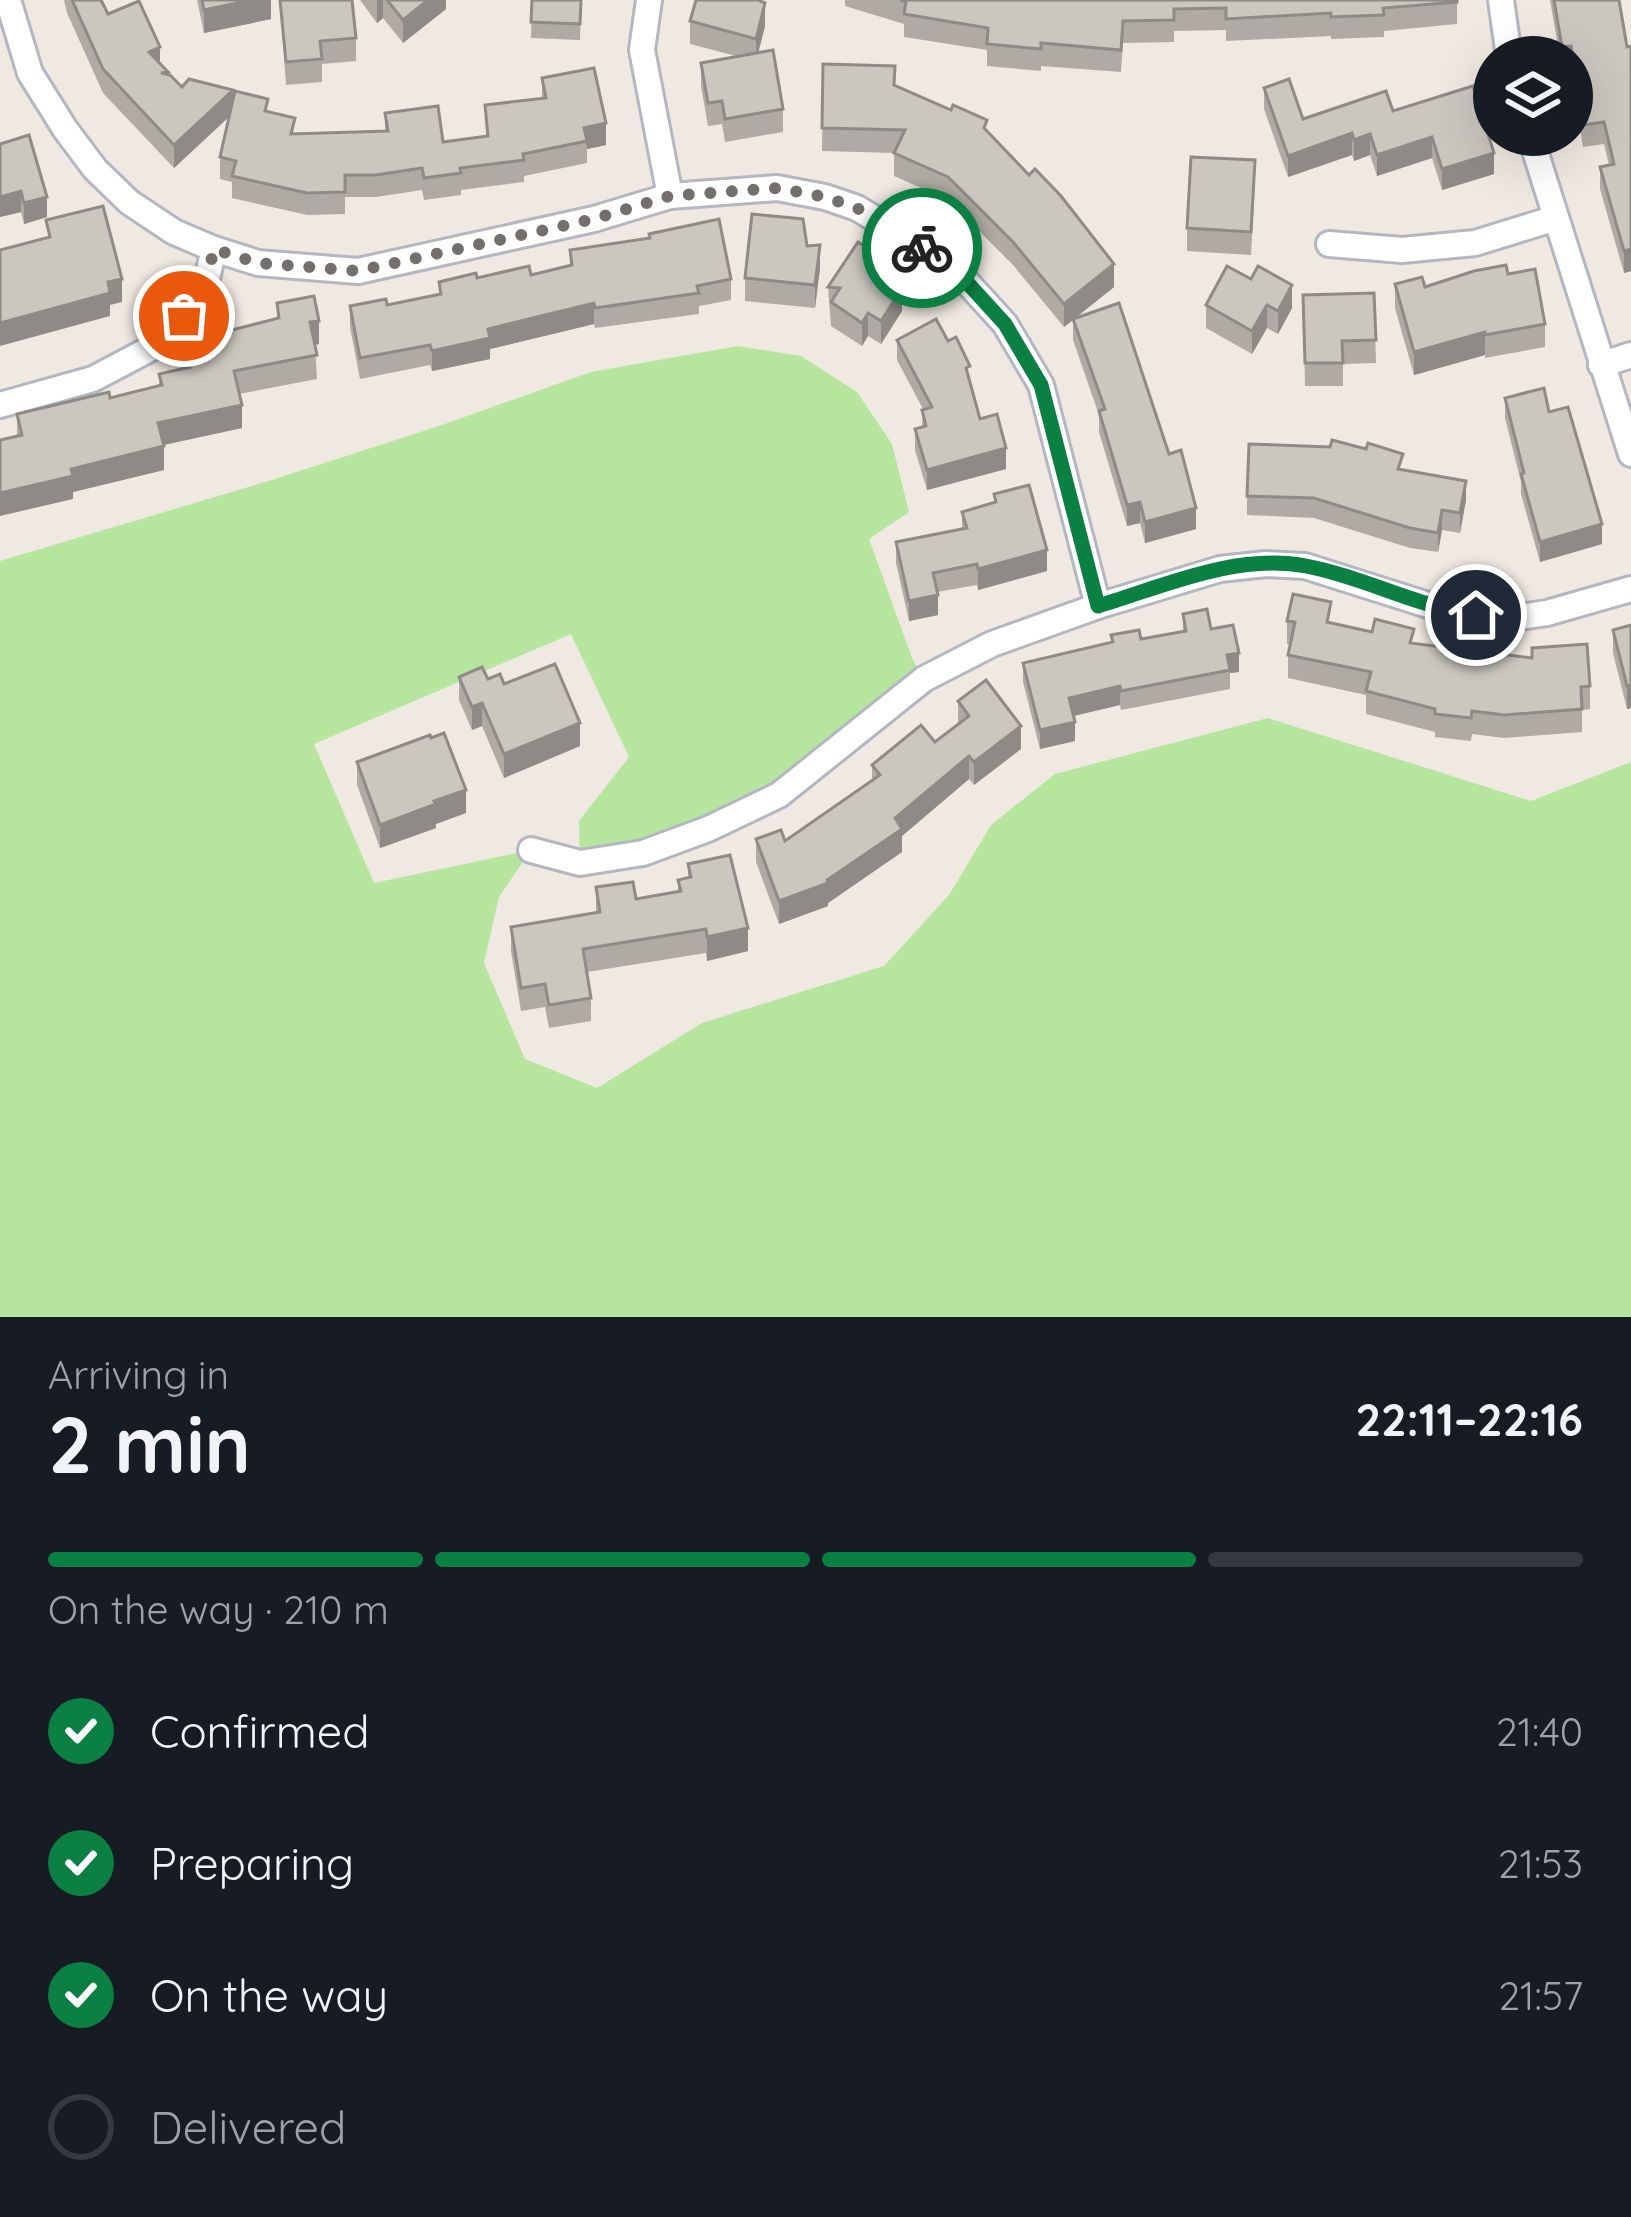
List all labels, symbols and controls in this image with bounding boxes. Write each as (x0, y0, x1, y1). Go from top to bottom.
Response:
map controls (1473, 36, 1593, 156)
button: layers (1473, 36, 1593, 156)
courier (862, 188, 982, 308)
icon: bike (889, 215, 955, 281)
pin (133, 265, 235, 367)
icon: bag (151, 283, 217, 349)
pin (1425, 564, 1527, 666)
icon: home (1443, 582, 1509, 648)
text: Arriving in (48, 1350, 229, 1399)
text: 22:11–22:16 (1355, 1391, 1583, 1447)
text: 2 min (48, 1395, 251, 1493)
text: On the way · 210 m (48, 1585, 389, 1634)
icon: check (48, 1698, 114, 1764)
text: Confirmed (150, 1703, 369, 1759)
text: 21:40 (1496, 1707, 1583, 1756)
icon: check (48, 1830, 114, 1896)
text: Preparing (150, 1835, 354, 1891)
text: 21:53 (1498, 1839, 1583, 1888)
icon: check (48, 1962, 114, 2028)
text: On the way (150, 1967, 388, 2023)
text: 21:57 (1498, 1971, 1583, 2020)
text: Delivered (150, 2099, 346, 2155)

